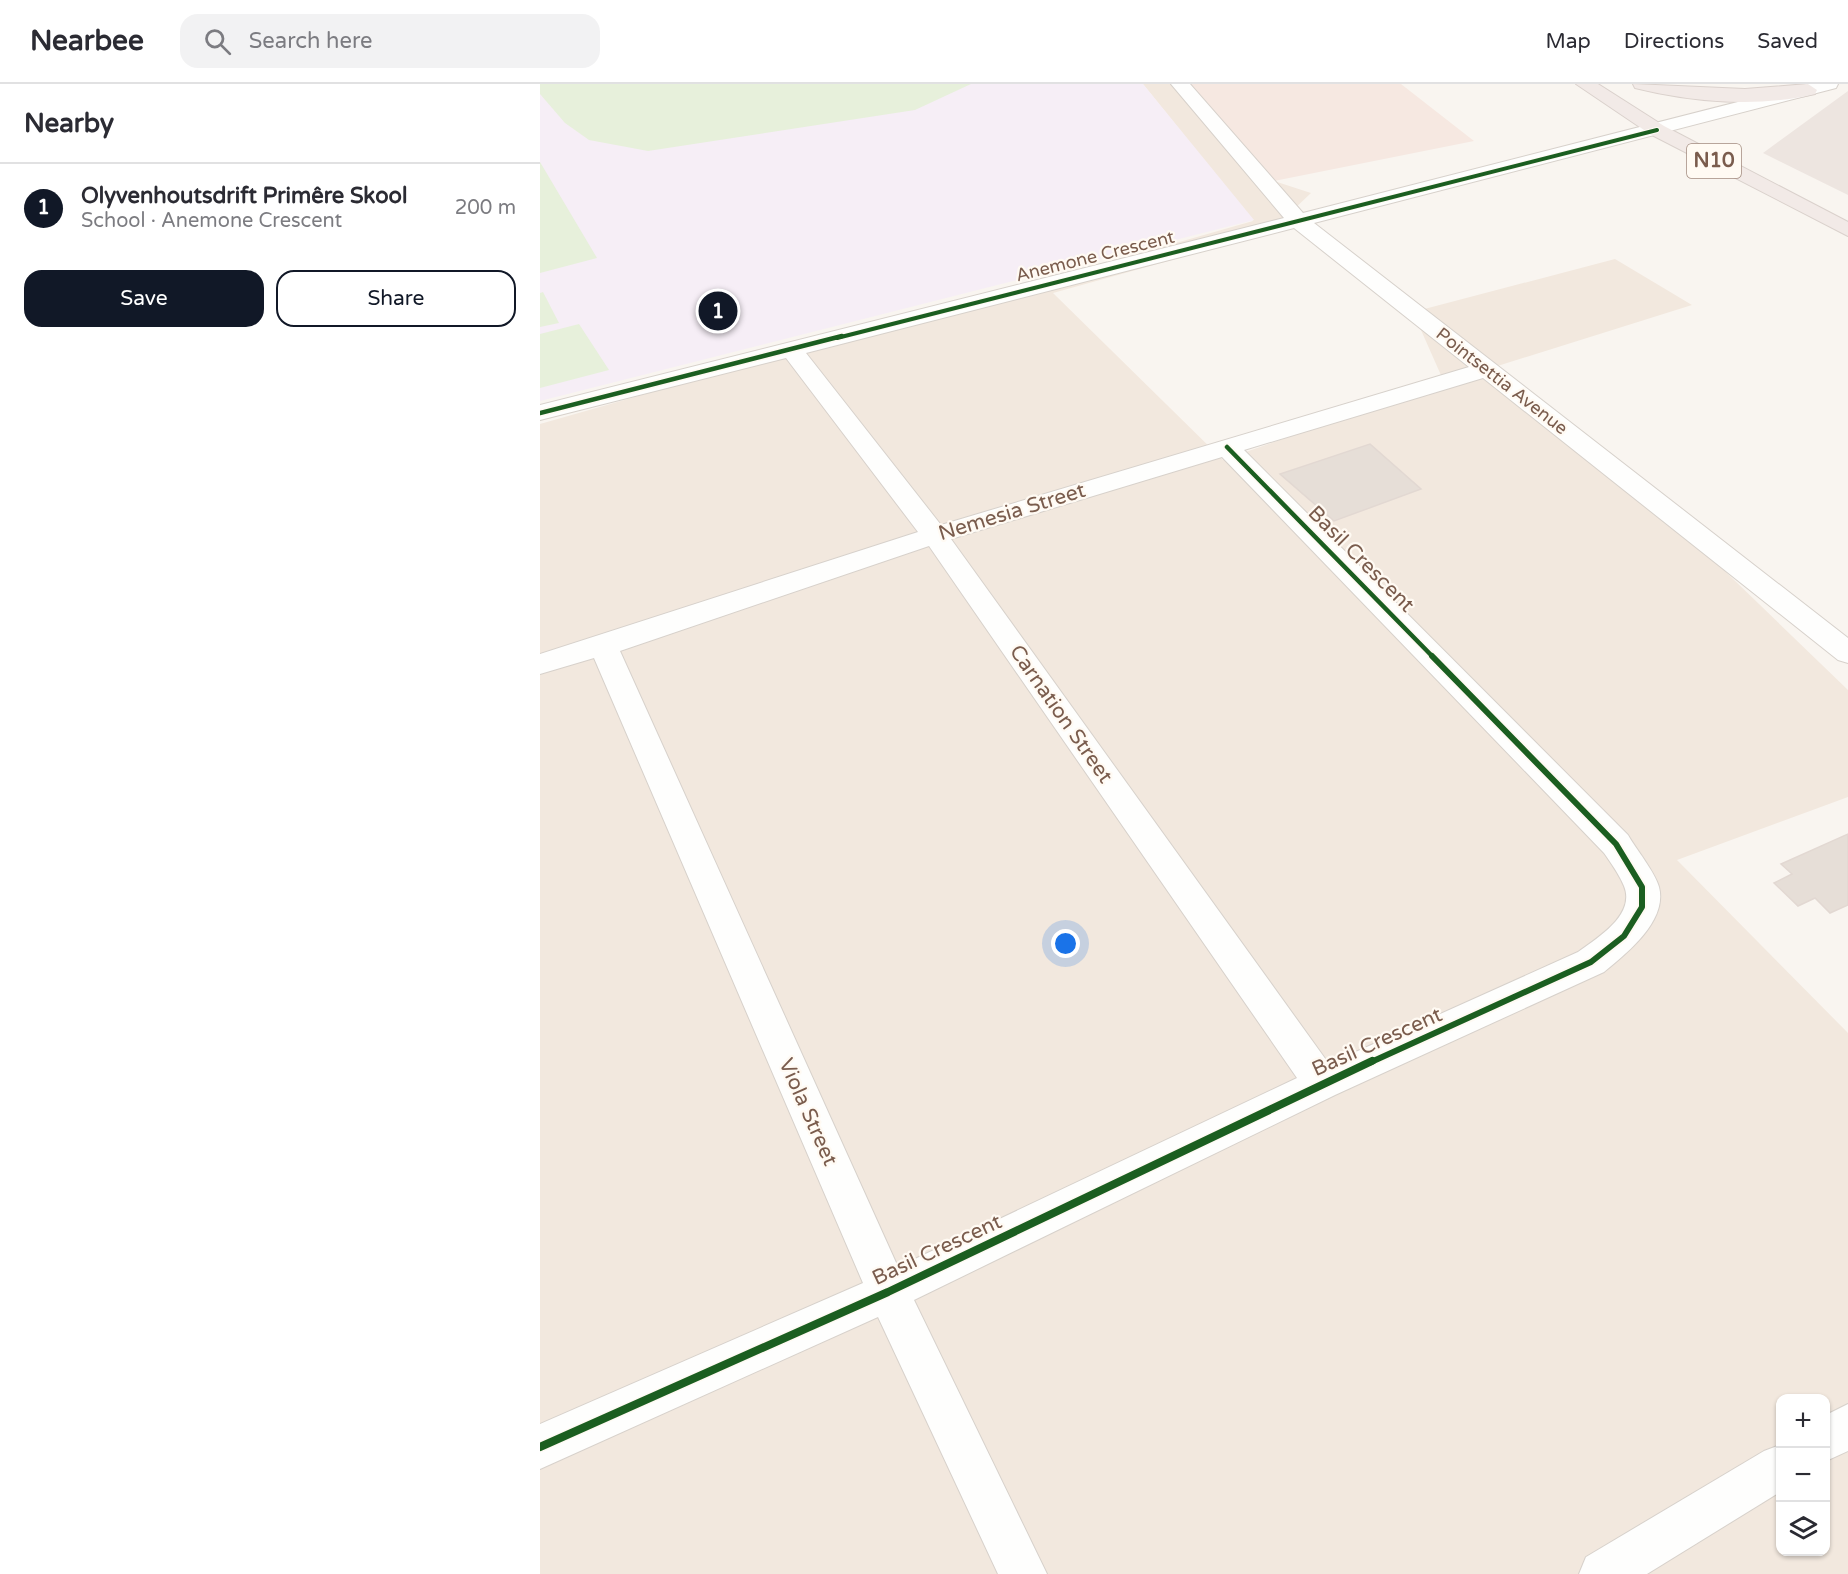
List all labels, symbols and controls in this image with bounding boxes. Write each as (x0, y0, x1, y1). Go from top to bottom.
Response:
search box (180, 14, 600, 68)
text: Nearbee (30, 24, 144, 58)
icon: search (201, 25, 234, 58)
text: Search here (249, 28, 372, 54)
text: Map (1545, 29, 1591, 54)
text: Directions (1624, 29, 1724, 54)
text: Saved (1757, 29, 1818, 54)
text: Nearby (24, 108, 114, 139)
road number: N10 (1687, 144, 1741, 178)
text: Olyvenhoutsdrift Primêre Skool (81, 183, 407, 209)
text: 1 (37, 196, 50, 220)
text: 200 m (455, 196, 516, 220)
text: School · Anemone Crescent (81, 209, 342, 233)
street label: Anemone Crescent (1013, 226, 1177, 286)
button: Save (24, 270, 264, 327)
button: Share (276, 270, 516, 327)
pin: 1 (698, 288, 738, 334)
street label: Pointsettia Avenue (1432, 323, 1572, 439)
street label: Nemesia Street (936, 478, 1088, 546)
street label: Basil Crescent (1303, 501, 1419, 617)
street label: Carnation Street (1004, 640, 1118, 788)
your location (1051, 929, 1080, 958)
street label: Basil Crescent (1308, 1002, 1446, 1082)
street label: Viola Street (773, 1054, 843, 1170)
street label: Basil Crescent (868, 1209, 1006, 1291)
map controls (1776, 1394, 1830, 1556)
button: + (1776, 1394, 1830, 1448)
button: − (1776, 1448, 1830, 1502)
button: layers (1776, 1502, 1830, 1556)

